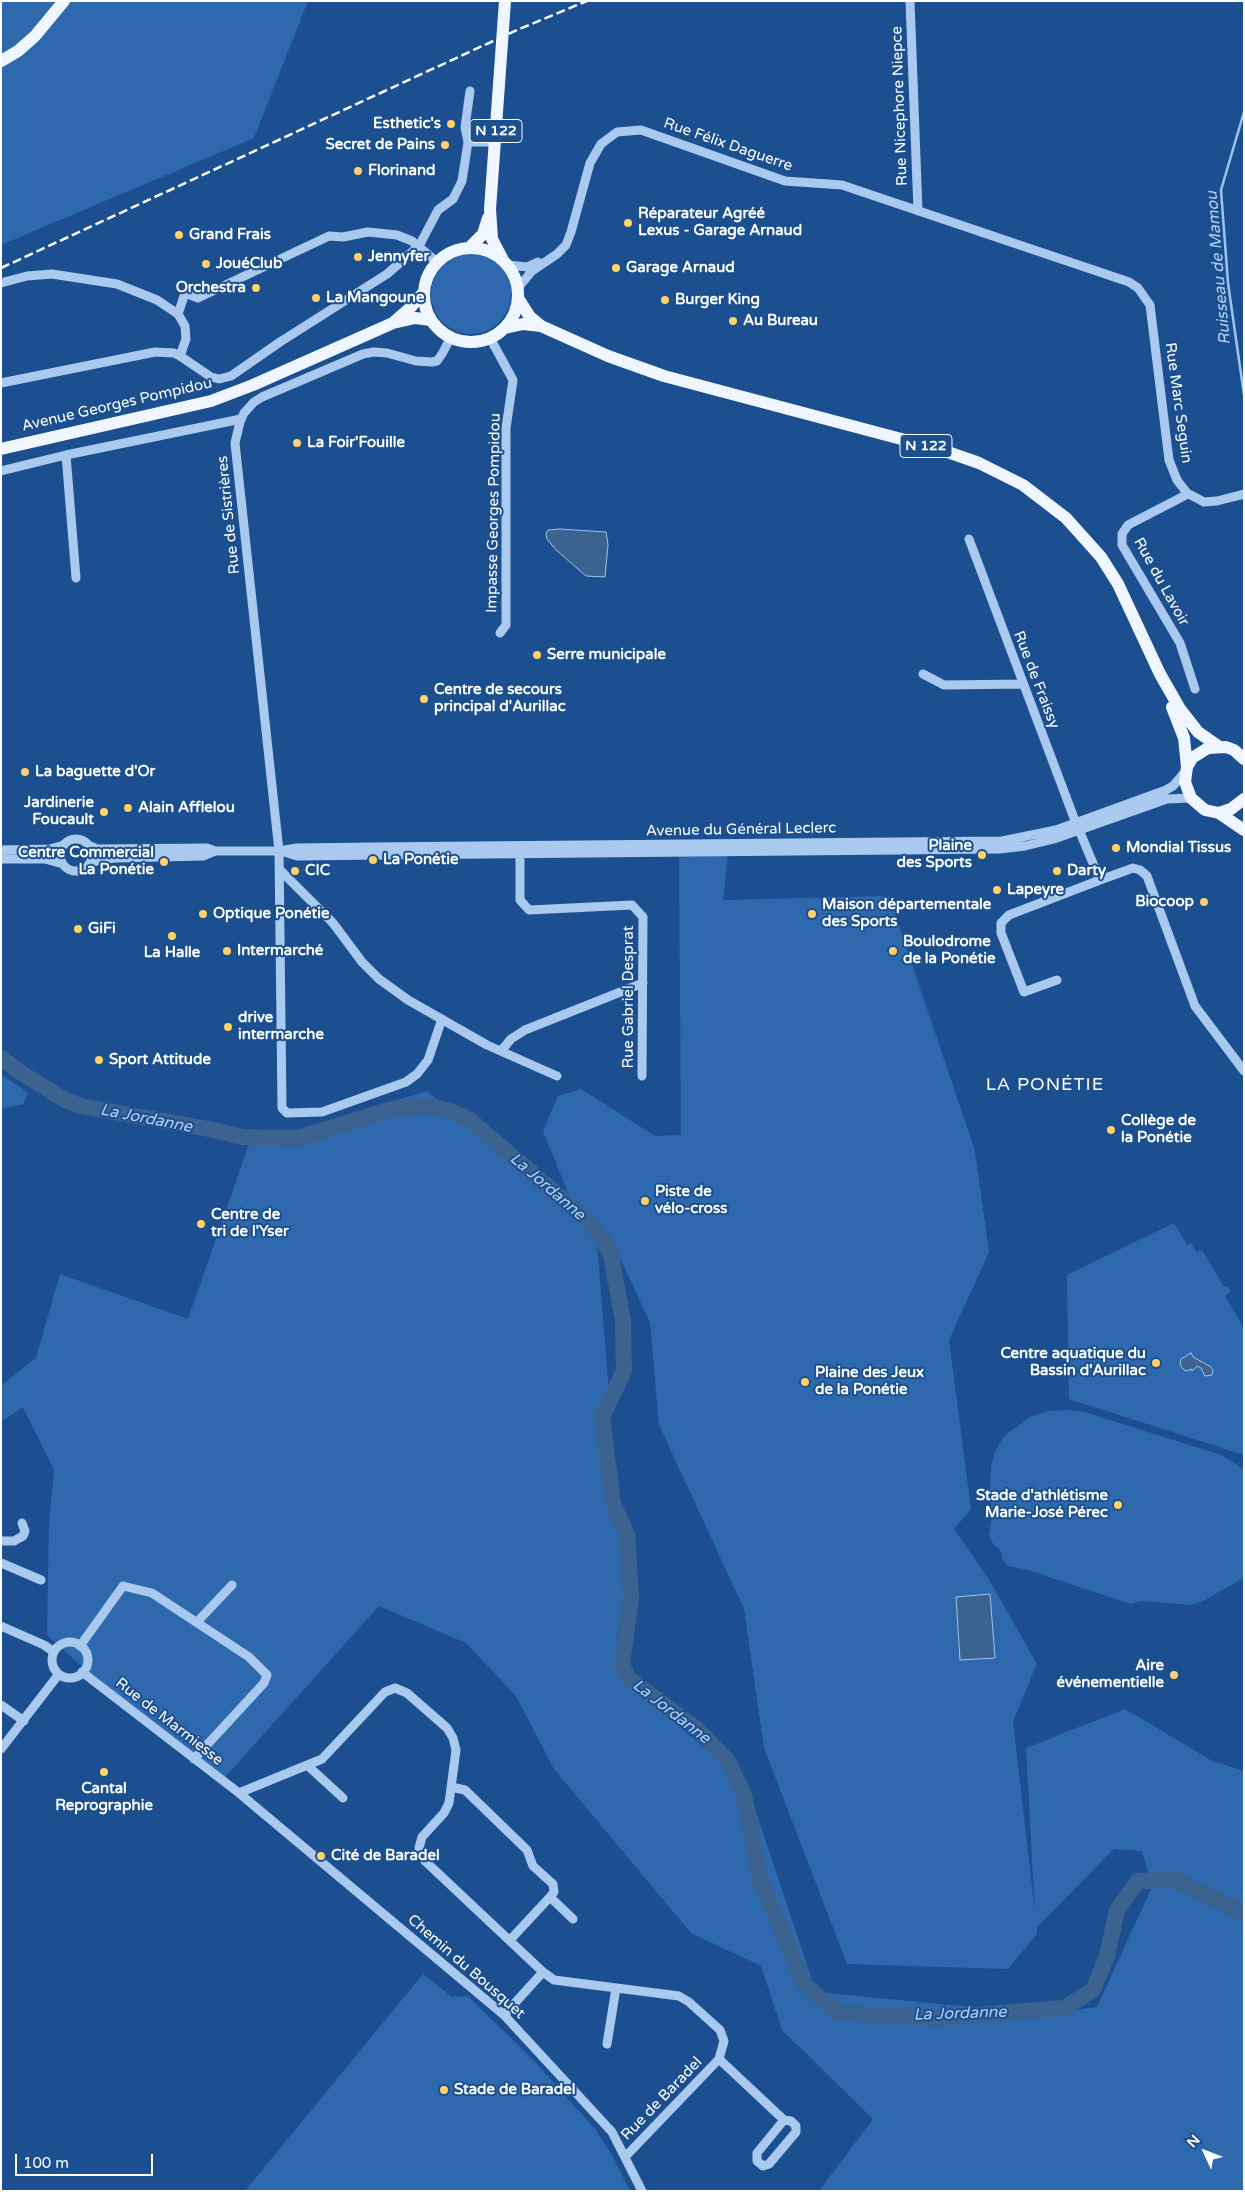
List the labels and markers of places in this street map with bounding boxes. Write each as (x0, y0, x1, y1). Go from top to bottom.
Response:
place label: Esthetic's (373, 115, 441, 133)
marker: Esthetic's (445, 118, 457, 130)
place label: Secret de Pains (326, 136, 435, 154)
marker: Secret de Pains (439, 139, 451, 151)
place label: Florinand (368, 162, 436, 180)
marker: Florinand (352, 165, 364, 177)
place label: Réparateur Agréé Lexus - Garage Arnaud (638, 205, 802, 240)
marker: Réparateur Agréé Lexus - Garage Arnaud (622, 217, 634, 229)
place label: Grand Frais (189, 226, 271, 244)
marker: Grand Frais (173, 229, 185, 241)
place label: Jennyfer (368, 248, 429, 266)
marker: Jennyfer (352, 251, 364, 263)
place label: JouéClub (216, 255, 282, 273)
marker: JouéClub (200, 258, 212, 270)
place label: Garage Arnaud (626, 259, 735, 277)
marker: Garage Arnaud (610, 262, 622, 274)
place label: Orchestra (176, 279, 246, 297)
marker: Orchestra (250, 282, 262, 294)
place label: La Mangoune (326, 289, 424, 307)
place label: Burger King (675, 291, 760, 309)
marker: La Mangoune (310, 292, 322, 304)
marker: Burger King (659, 294, 671, 306)
place label: Au Bureau (743, 312, 818, 330)
marker: Au Bureau (727, 315, 739, 327)
place label: La Foir'Fouille (307, 434, 405, 452)
marker: La Foir'Fouille (291, 437, 303, 449)
place label: Serre municipale (547, 646, 666, 664)
marker: Serre municipale (531, 649, 543, 661)
place label: Centre de secours principal d'Aurillac (434, 681, 566, 716)
marker: Centre de secours principal d'Aurillac (418, 693, 430, 705)
place label: La baguette d'Or (35, 763, 155, 781)
marker: La baguette d'Or (19, 766, 31, 778)
place label: Jardinerie Foucault (24, 794, 94, 829)
place label: Alain Afflelou (138, 799, 235, 817)
marker: Alain Afflelou (122, 802, 134, 814)
marker: Jardinerie Foucault (98, 806, 110, 818)
place label: Plaine des Sports (897, 837, 972, 872)
place label: Mondial Tissus (1126, 839, 1231, 857)
marker: Mondial Tissus (1110, 842, 1122, 854)
place label: Centre Commercial La Ponétie (18, 844, 154, 879)
marker: Plaine des Sports (976, 849, 988, 861)
place label: La Ponétie (383, 851, 459, 869)
marker: La Ponétie (367, 854, 379, 866)
marker: Centre Commercial La Ponétie (158, 856, 170, 868)
place label: CIC (305, 862, 330, 880)
place label: Darty (1067, 862, 1106, 880)
marker: CIC (289, 865, 301, 877)
marker: Darty (1051, 865, 1063, 877)
place label: Lapeyre (1007, 881, 1064, 899)
marker: Lapeyre (991, 884, 1003, 896)
place label: Biocoop (1135, 893, 1194, 911)
place label: Maison départementale des Sports (822, 896, 991, 931)
marker: Biocoop (1198, 896, 1210, 908)
place label: Optique Ponétie (213, 905, 329, 923)
marker: Optique Ponétie (197, 908, 209, 920)
marker: Maison départementale des Sports (806, 908, 818, 920)
place label: GiFi (88, 920, 116, 938)
marker: GiFi (72, 923, 84, 935)
marker: La Halle (166, 930, 178, 942)
place label: Boulodrome de la Ponétie (903, 933, 995, 968)
place label: Intermarché (237, 942, 323, 960)
place label: La Halle (144, 944, 200, 962)
marker: Intermarché (221, 945, 233, 957)
marker: Boulodrome de la Ponétie (887, 945, 899, 957)
place label: drive intermarche (238, 1009, 324, 1044)
marker: drive intermarche (222, 1021, 234, 1033)
place label: Sport Attitude (109, 1051, 211, 1069)
marker: Sport Attitude (93, 1054, 105, 1066)
place label: Collège de la Ponétie (1121, 1112, 1196, 1147)
marker: Collège de la Ponétie (1105, 1124, 1117, 1136)
place label: Piste de vélo-cross (655, 1183, 727, 1218)
marker: Piste de vélo-cross (639, 1195, 651, 1207)
place label: Centre de tri de l'Yser (211, 1206, 289, 1241)
marker: Centre de tri de l'Yser (195, 1218, 207, 1230)
place label: Centre aquatique du Bassin d'Aurillac (1000, 1345, 1146, 1380)
marker: Centre aquatique du Bassin d'Aurillac (1150, 1357, 1162, 1369)
place label: Plaine des Jeux de la Ponétie (815, 1364, 924, 1399)
marker: Plaine des Jeux de la Ponétie (799, 1376, 811, 1388)
place label: Stade d'athlétisme Marie-José Pérec (976, 1487, 1108, 1522)
marker: Stade d'athlétisme Marie-José Pérec (1112, 1499, 1124, 1511)
place label: Aire événementielle (1056, 1657, 1164, 1692)
marker: Aire événementielle (1168, 1669, 1180, 1681)
marker: Cantal Reprographie (98, 1766, 110, 1778)
place label: Cantal Reprographie (55, 1780, 153, 1815)
place label: Cité de Baradel (331, 1847, 440, 1865)
marker: Cité de Baradel (315, 1850, 327, 1862)
place label: Stade de Baradel (454, 2081, 575, 2099)
marker: Stade de Baradel (438, 2084, 450, 2096)

